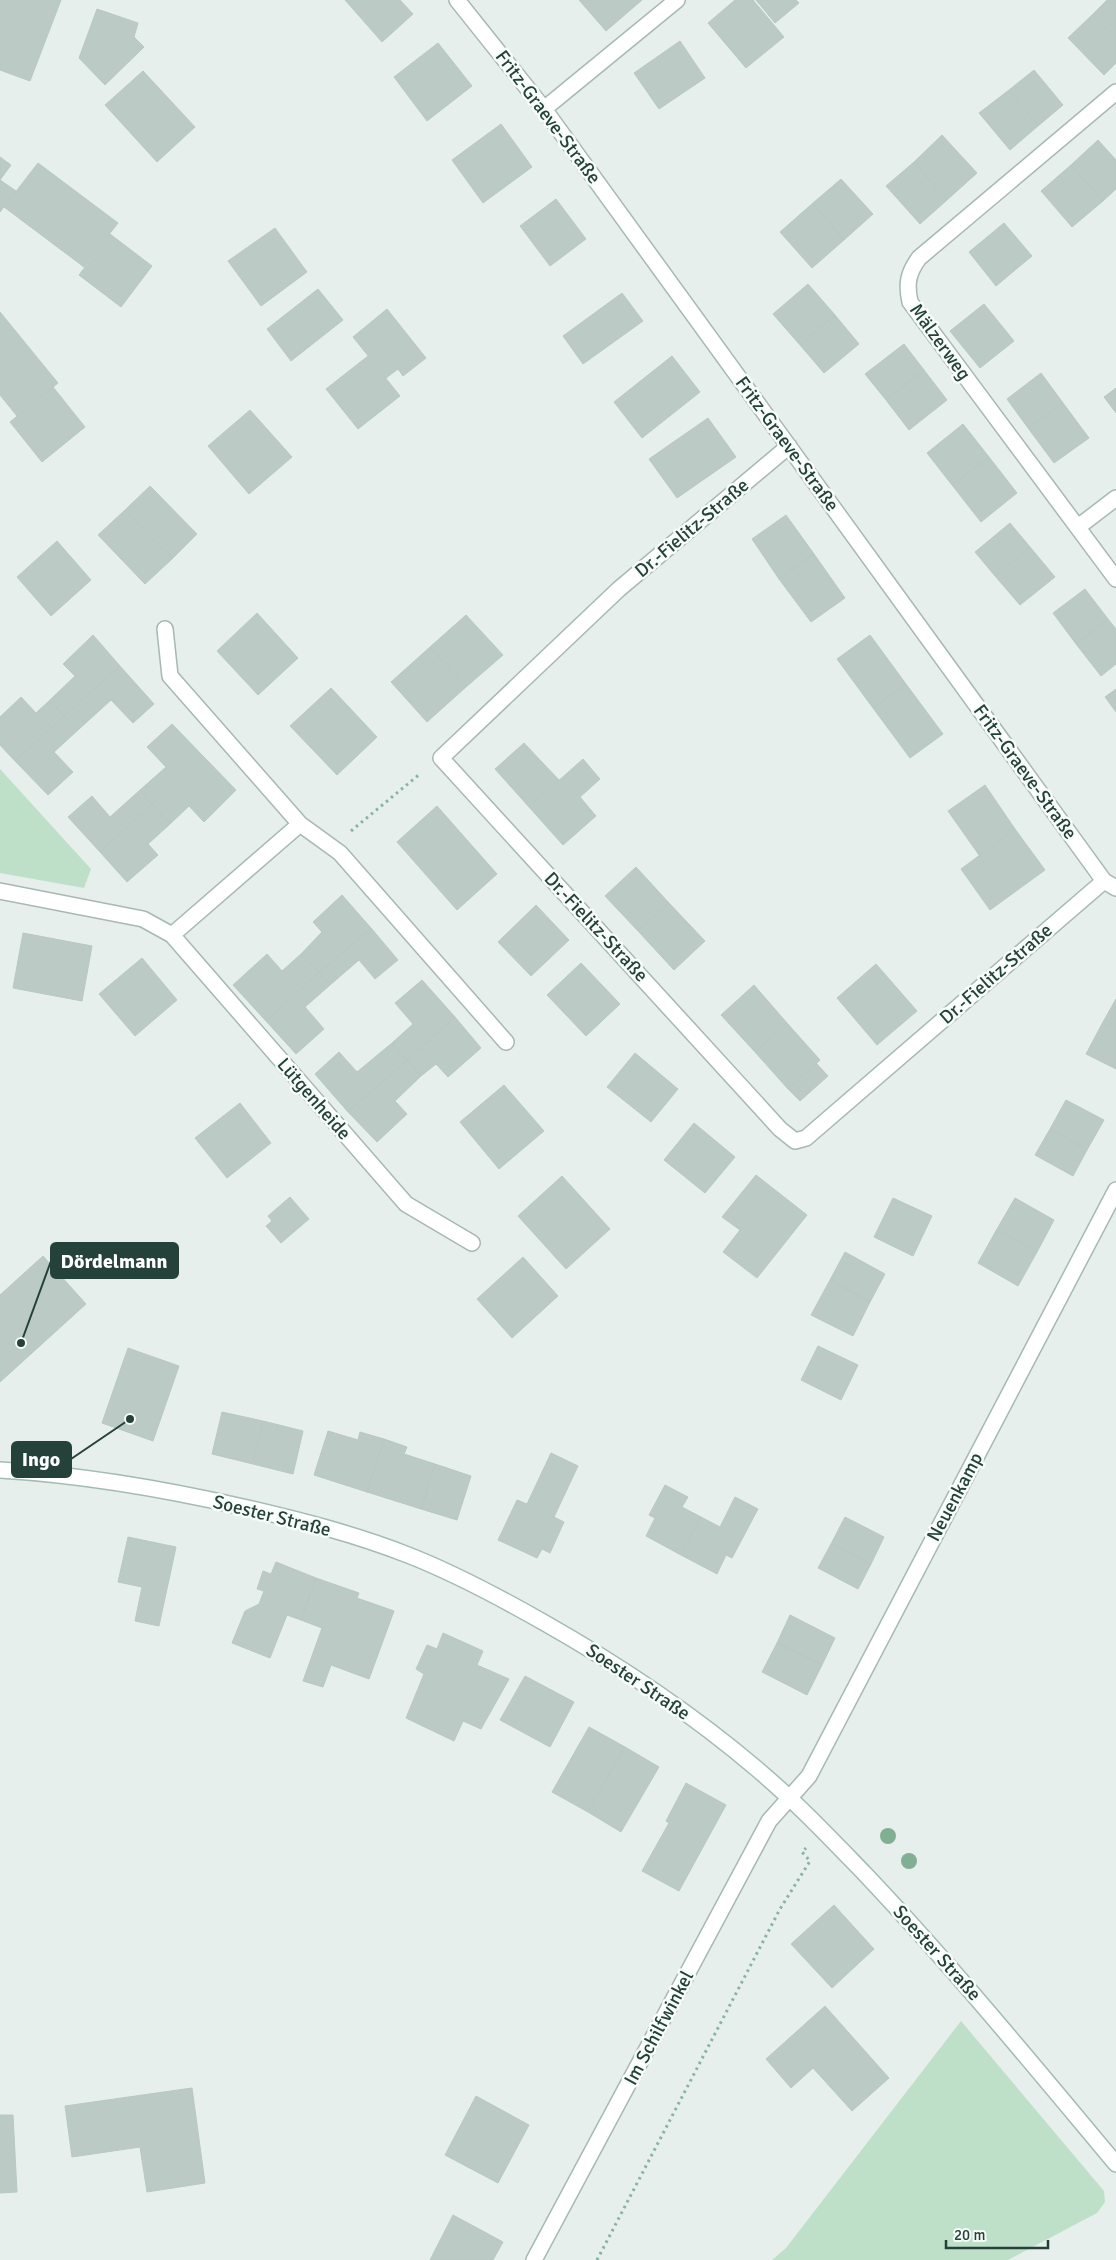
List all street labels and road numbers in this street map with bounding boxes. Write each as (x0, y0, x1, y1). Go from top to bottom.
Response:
street label: Fritz-Graeve-Straße (490, 45, 606, 189)
street label: Mälzerweg (904, 299, 976, 385)
street label: Fritz-Graeve-Straße (730, 372, 844, 516)
street label: Dr.-Fielitz-Straße (630, 473, 754, 583)
street label: Fritz-Graeve-Straße (968, 700, 1082, 844)
street label: Dr.-Fielitz-Straße (539, 867, 653, 987)
street label: Dr.-Fielitz-Straße (935, 918, 1057, 1030)
street label: Lütgenheide (272, 1053, 356, 1145)
street label: Neuenkamp (922, 1449, 988, 1545)
street label: Soester Straße (211, 1490, 333, 1542)
street label: Soester Straße (581, 1638, 695, 1726)
street label: Soester Straße (888, 1900, 986, 2006)
street label: Im Schilfwinkel (619, 1967, 699, 2089)

